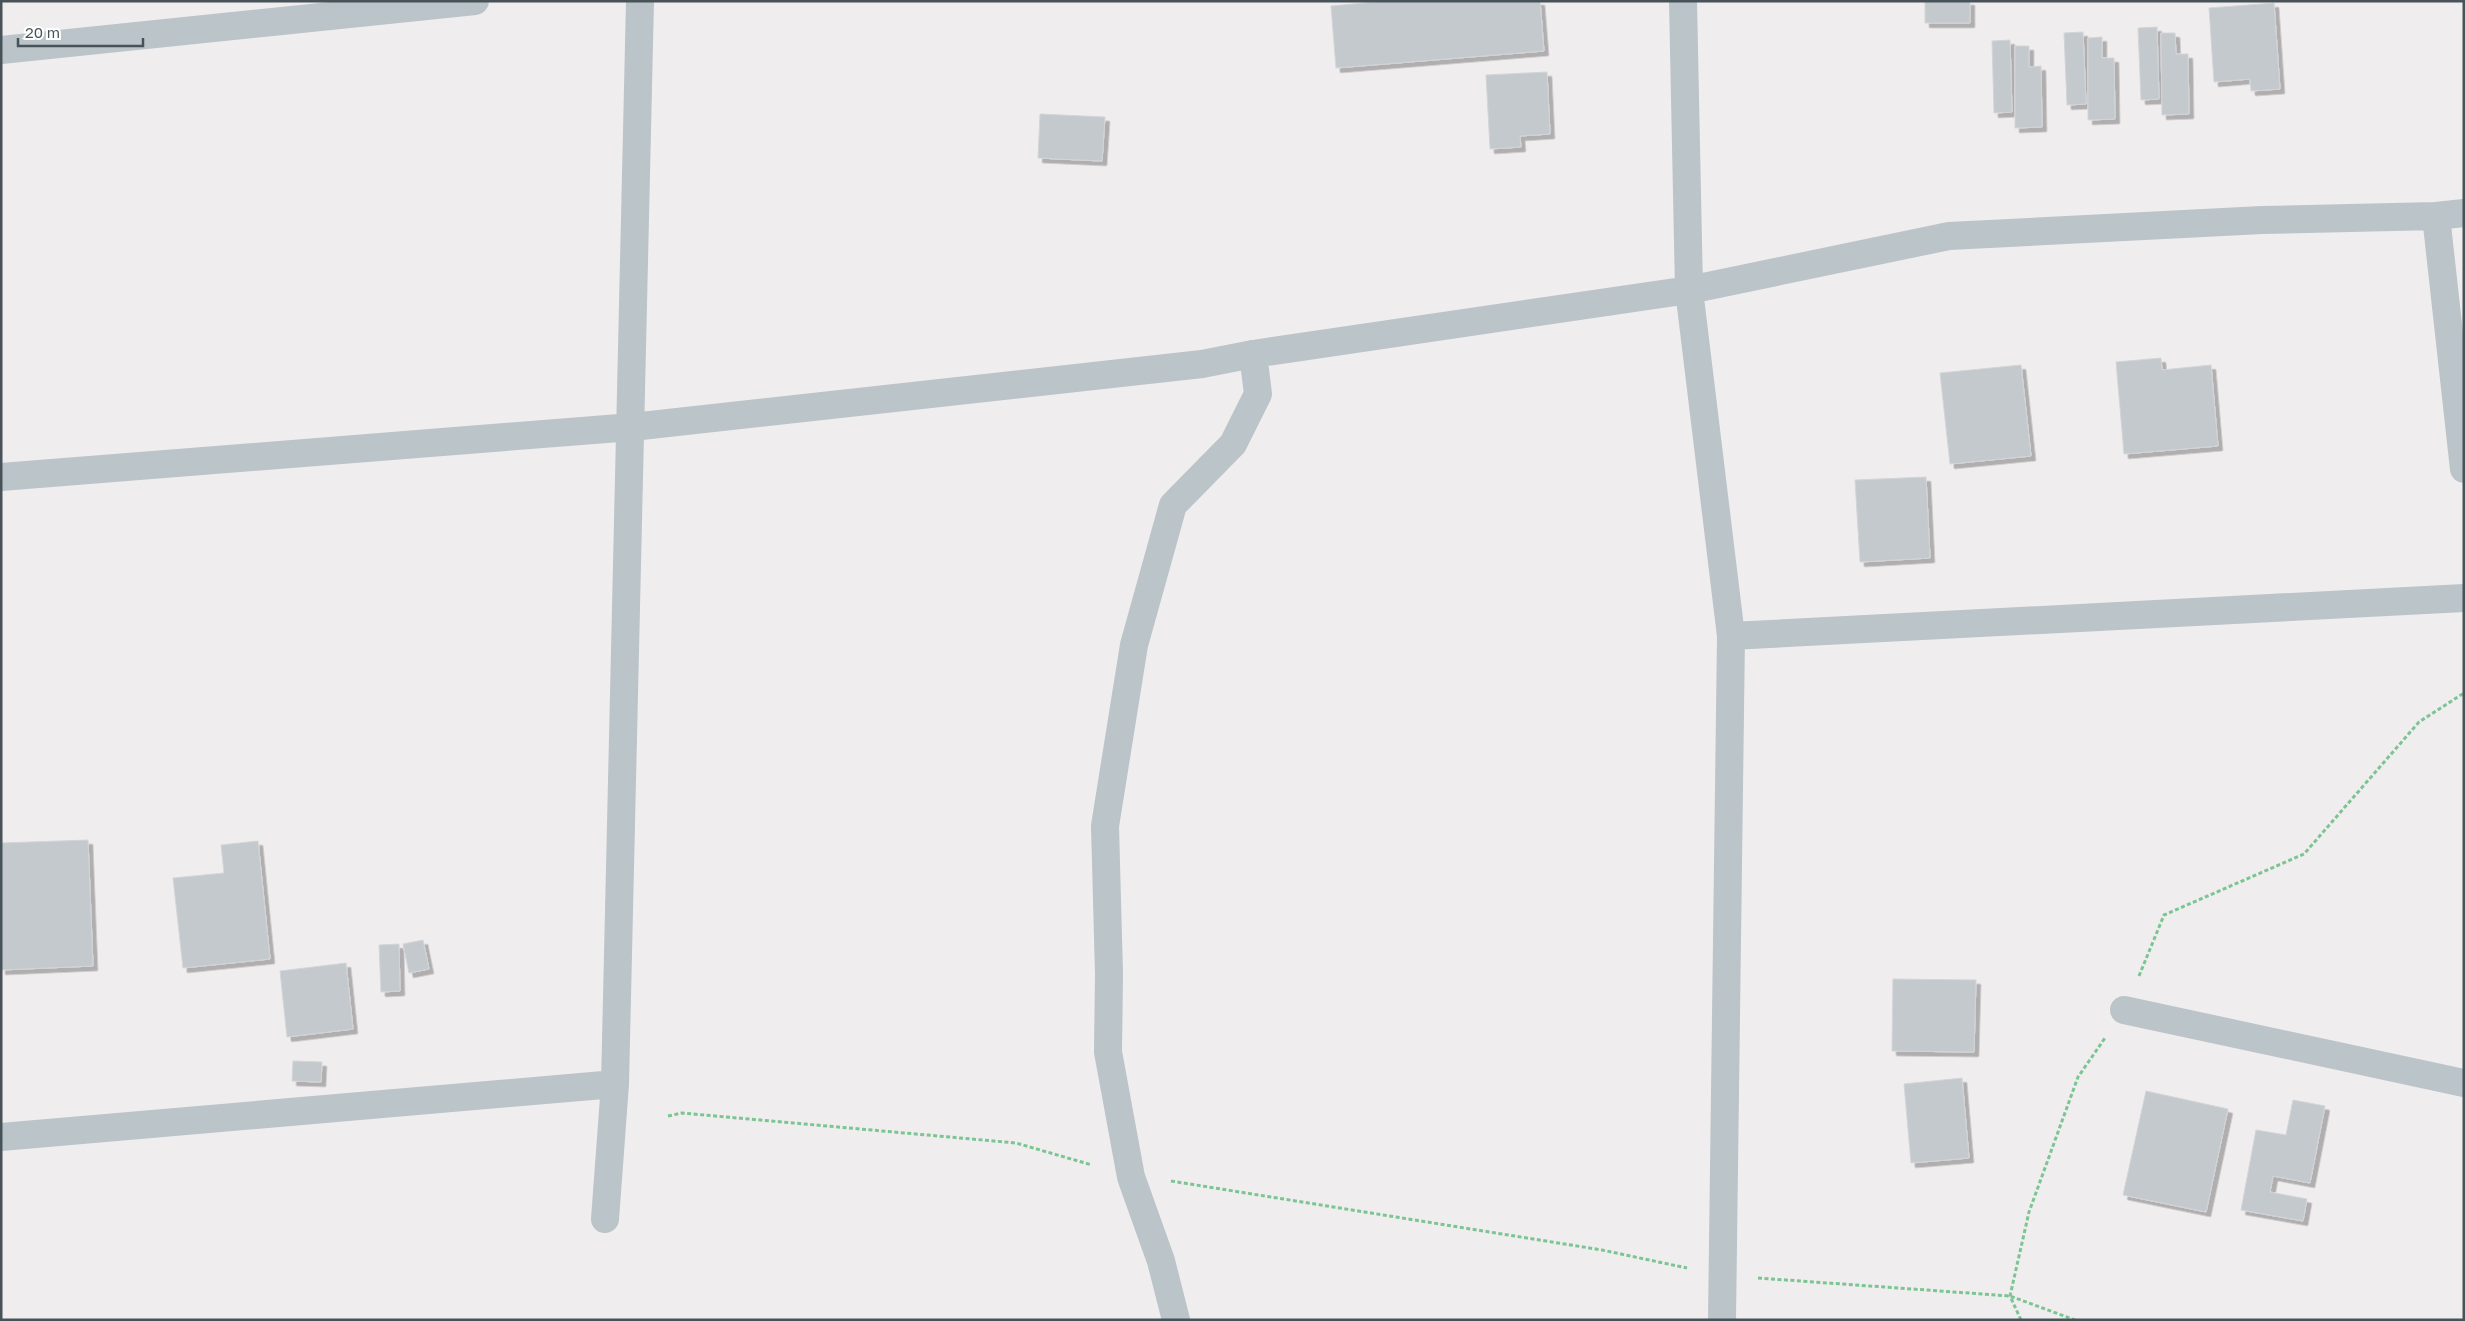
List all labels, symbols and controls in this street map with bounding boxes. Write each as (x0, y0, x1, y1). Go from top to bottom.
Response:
scale bar (18, 15, 142, 47)
text: 20 m (25, 23, 60, 41)

